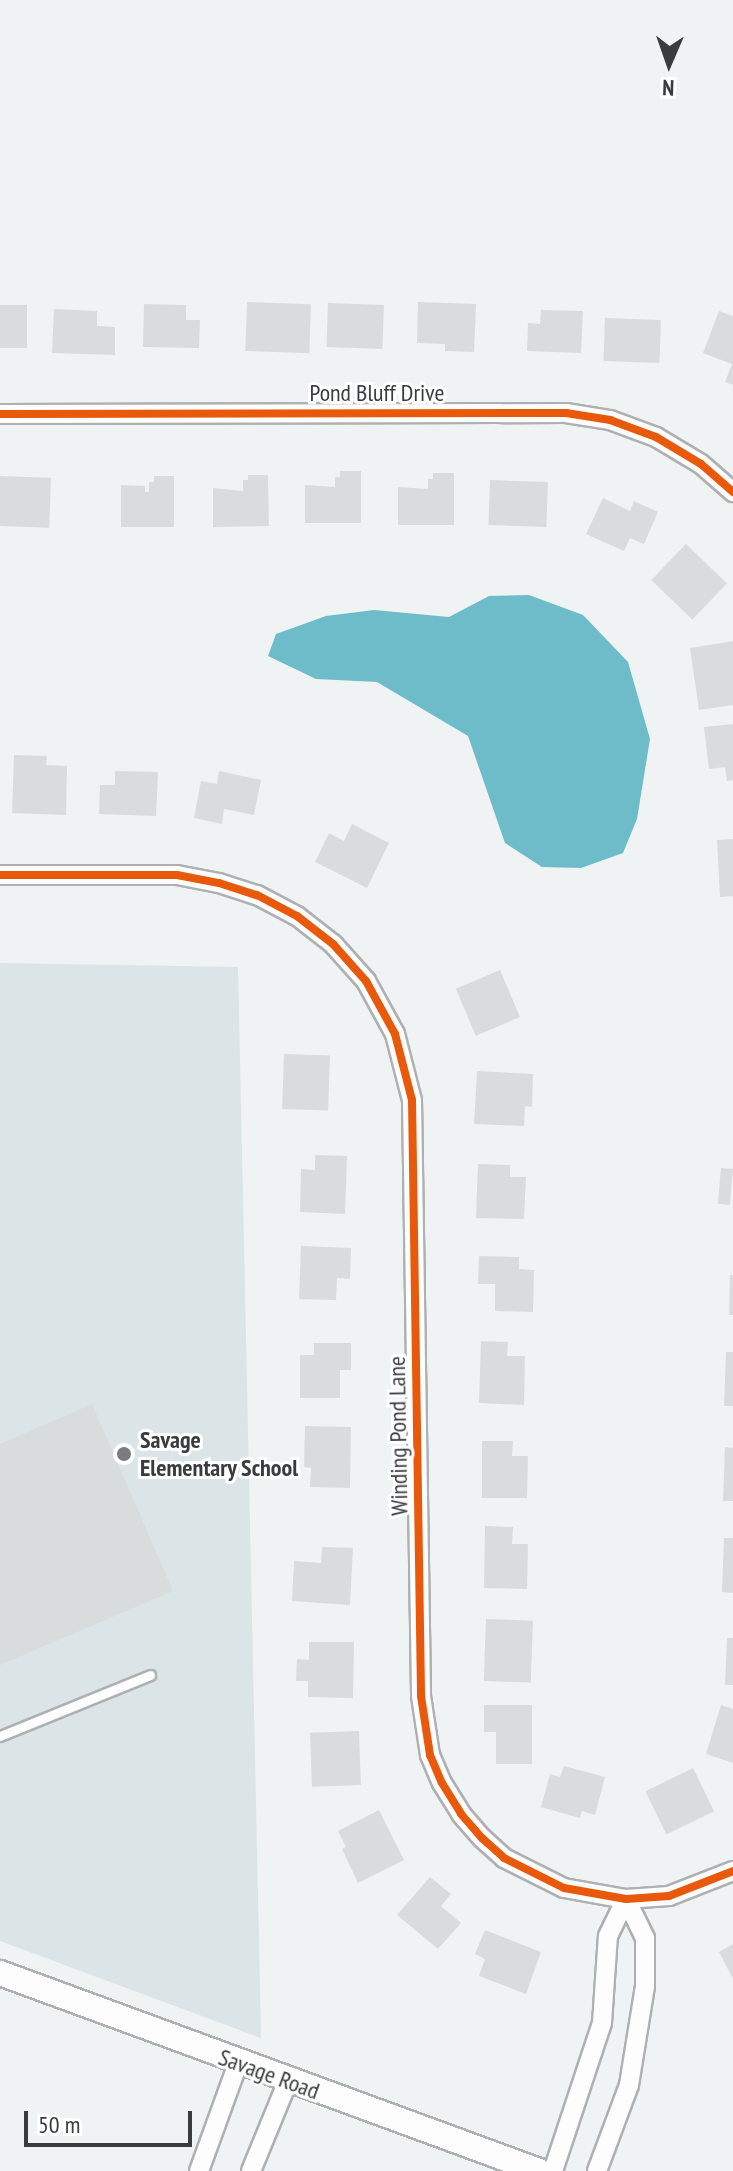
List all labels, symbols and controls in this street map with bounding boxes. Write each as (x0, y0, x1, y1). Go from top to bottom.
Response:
north arrow (629, 24, 709, 104)
text: N (662, 74, 675, 102)
street label: Pond Bluff Drive (310, 379, 444, 407)
street label: Winding Pond Lane (382, 1356, 414, 1516)
place label: Savage Elementary School (140, 1426, 299, 1482)
marker: Savage Elementary School (115, 1445, 133, 1463)
street label: Savage Road (215, 2042, 323, 2106)
scale bar (28, 2095, 196, 2145)
text: 50 m (38, 2109, 80, 2140)

